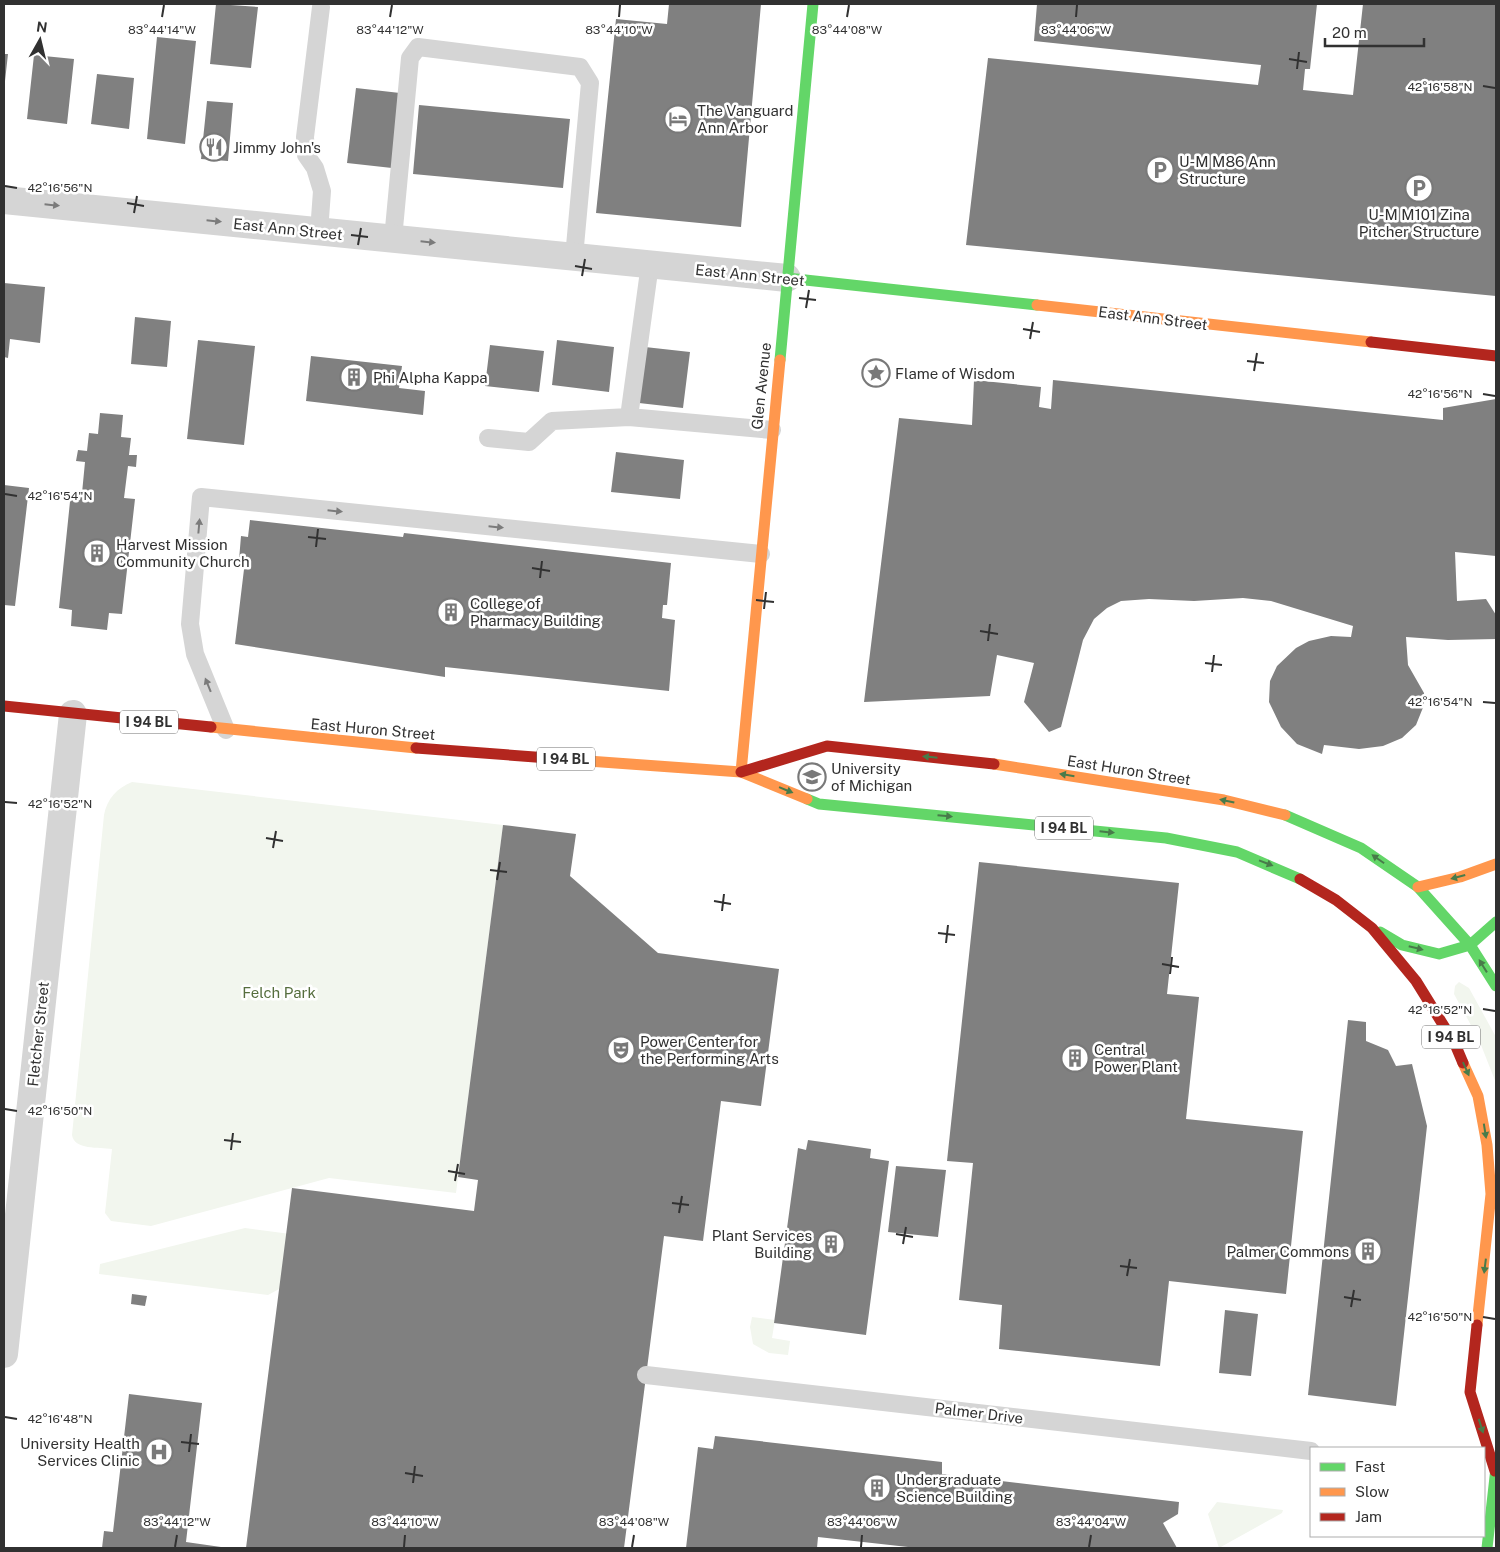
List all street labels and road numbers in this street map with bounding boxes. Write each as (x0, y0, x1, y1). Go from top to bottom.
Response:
street label: East Ann Street (233, 215, 344, 243)
street label: East Ann Street (695, 261, 806, 289)
street label: East Ann Street (1097, 303, 1209, 333)
street label: Glen Avenue (748, 342, 774, 430)
road number: I 94 BL (120, 710, 178, 734)
street label: East Huron Street (310, 715, 436, 743)
road number: I 94 BL (537, 748, 595, 771)
street label: East Huron Street (1066, 752, 1192, 788)
road number: I 94 BL (1035, 816, 1093, 840)
street label: Fletcher Street (24, 981, 52, 1087)
road number: I 94 BL (1422, 1026, 1480, 1048)
street label: Palmer Drive (934, 1399, 1024, 1427)

